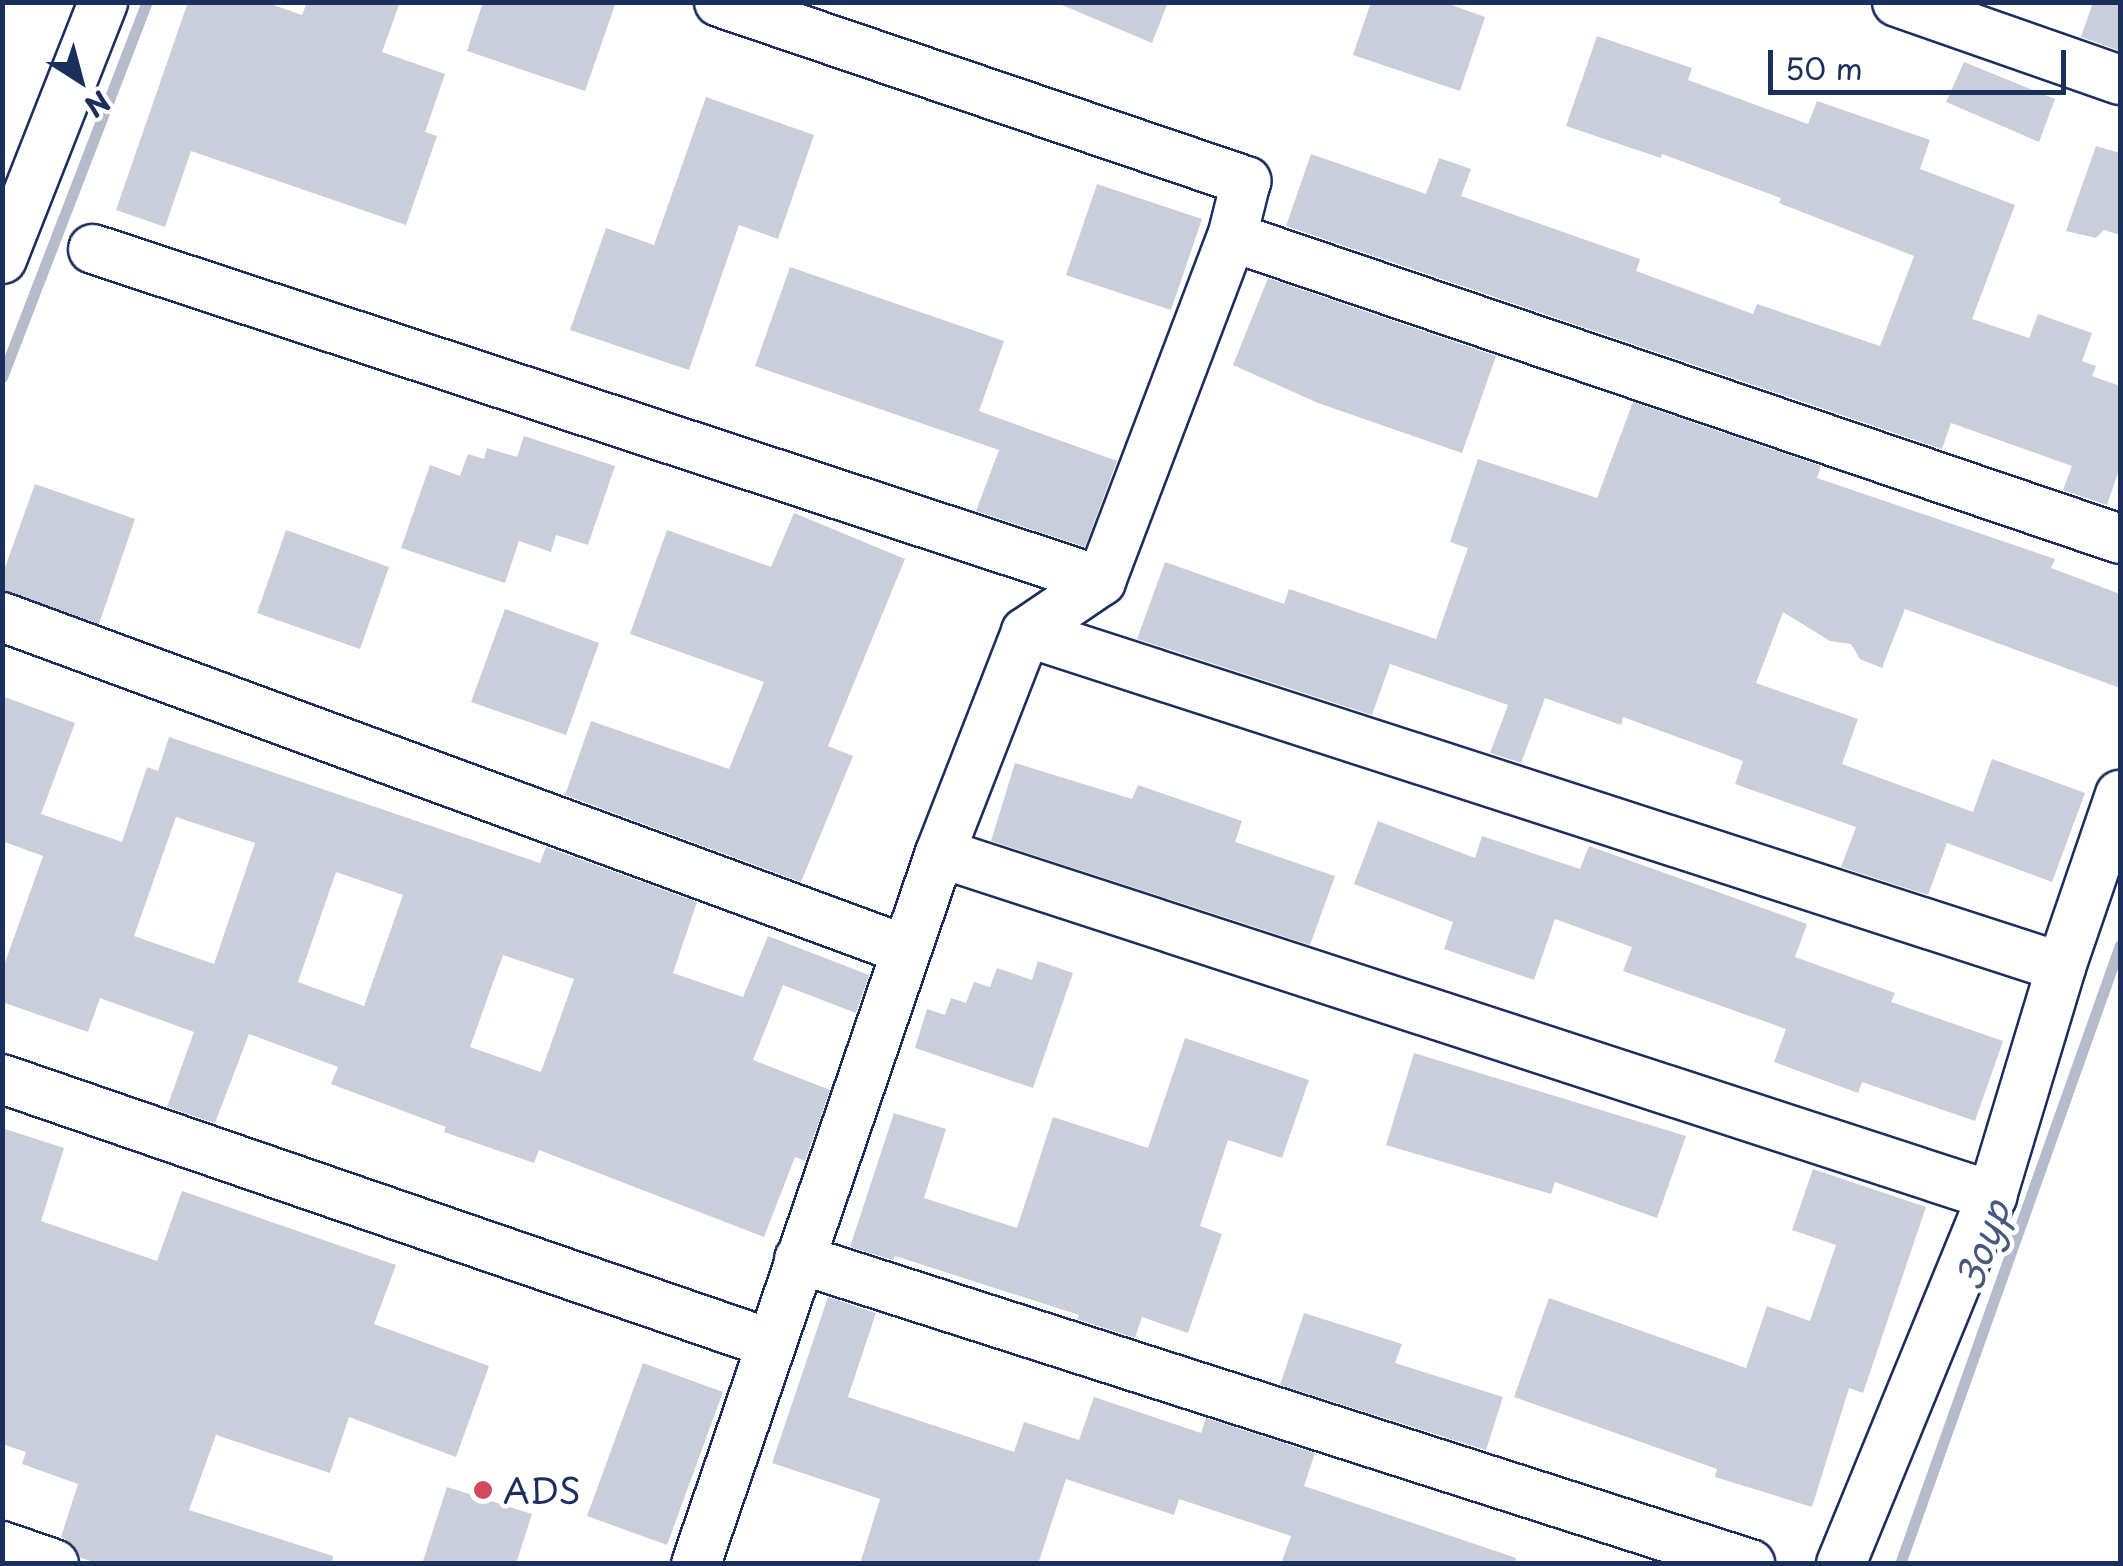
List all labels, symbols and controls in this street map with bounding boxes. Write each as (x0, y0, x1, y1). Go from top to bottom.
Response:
north arrow (30, 30, 130, 130)
scale bar (1773, 30, 2070, 92)
text: 50 m (1785, 45, 1863, 90)
text: N (76, 81, 120, 129)
water label: Зоур (1945, 1194, 2019, 1294)
place label: ADS (503, 1469, 581, 1511)
marker: ADS (472, 1479, 494, 1501)

